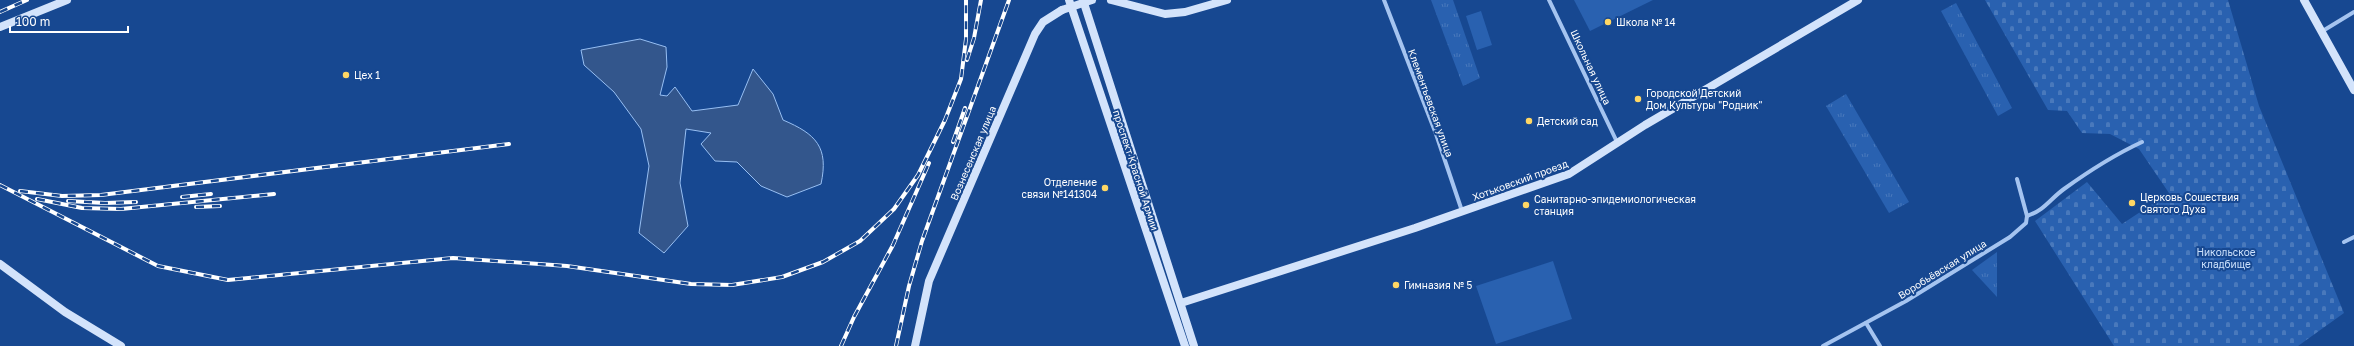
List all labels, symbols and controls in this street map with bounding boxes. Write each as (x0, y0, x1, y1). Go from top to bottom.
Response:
scale bar (10, 8, 128, 34)
text: 100 m (16, 14, 50, 29)
place label: Школа № 14 (1616, 16, 1676, 28)
marker: Школа № 14 (1603, 17, 1613, 27)
street label: Школьная улица (1568, 28, 1614, 106)
street label: Клементьевская улица (1406, 47, 1456, 159)
place label: Цех 1 (354, 69, 380, 81)
marker: Цех 1 (341, 70, 351, 80)
place label: Городской Детский Дом Культуры "Родник" (1646, 87, 1763, 111)
marker: Городской Детский Дом Культуры "Родник" (1633, 94, 1643, 104)
street label: Вознесенская улица (948, 104, 998, 202)
street label: проспект Красной Армии (1111, 108, 1161, 232)
place label: Детский сад (1537, 115, 1598, 127)
marker: Детский сад (1524, 116, 1534, 126)
street label: Хотьковский проезд (1471, 157, 1569, 203)
place label: Отделение связи №141304 (1021, 176, 1097, 200)
marker: Отделение связи №141304 (1100, 183, 1110, 193)
place label: Церковь Сошествия Святого Духа (2140, 191, 2239, 215)
place label: Санитарно-эпидемиологическая станция (1534, 193, 1696, 217)
marker: Церковь Сошествия Святого Духа (2127, 198, 2137, 208)
marker: Санитарно-эпидемиологическая станция (1521, 200, 1531, 210)
street label: Воробьёвская улица (1896, 237, 1988, 301)
park label: Никольское кладбище (2196, 246, 2256, 270)
place label: Гимназия № 5 (1404, 279, 1473, 291)
marker: Гимназия № 5 (1391, 280, 1401, 290)

